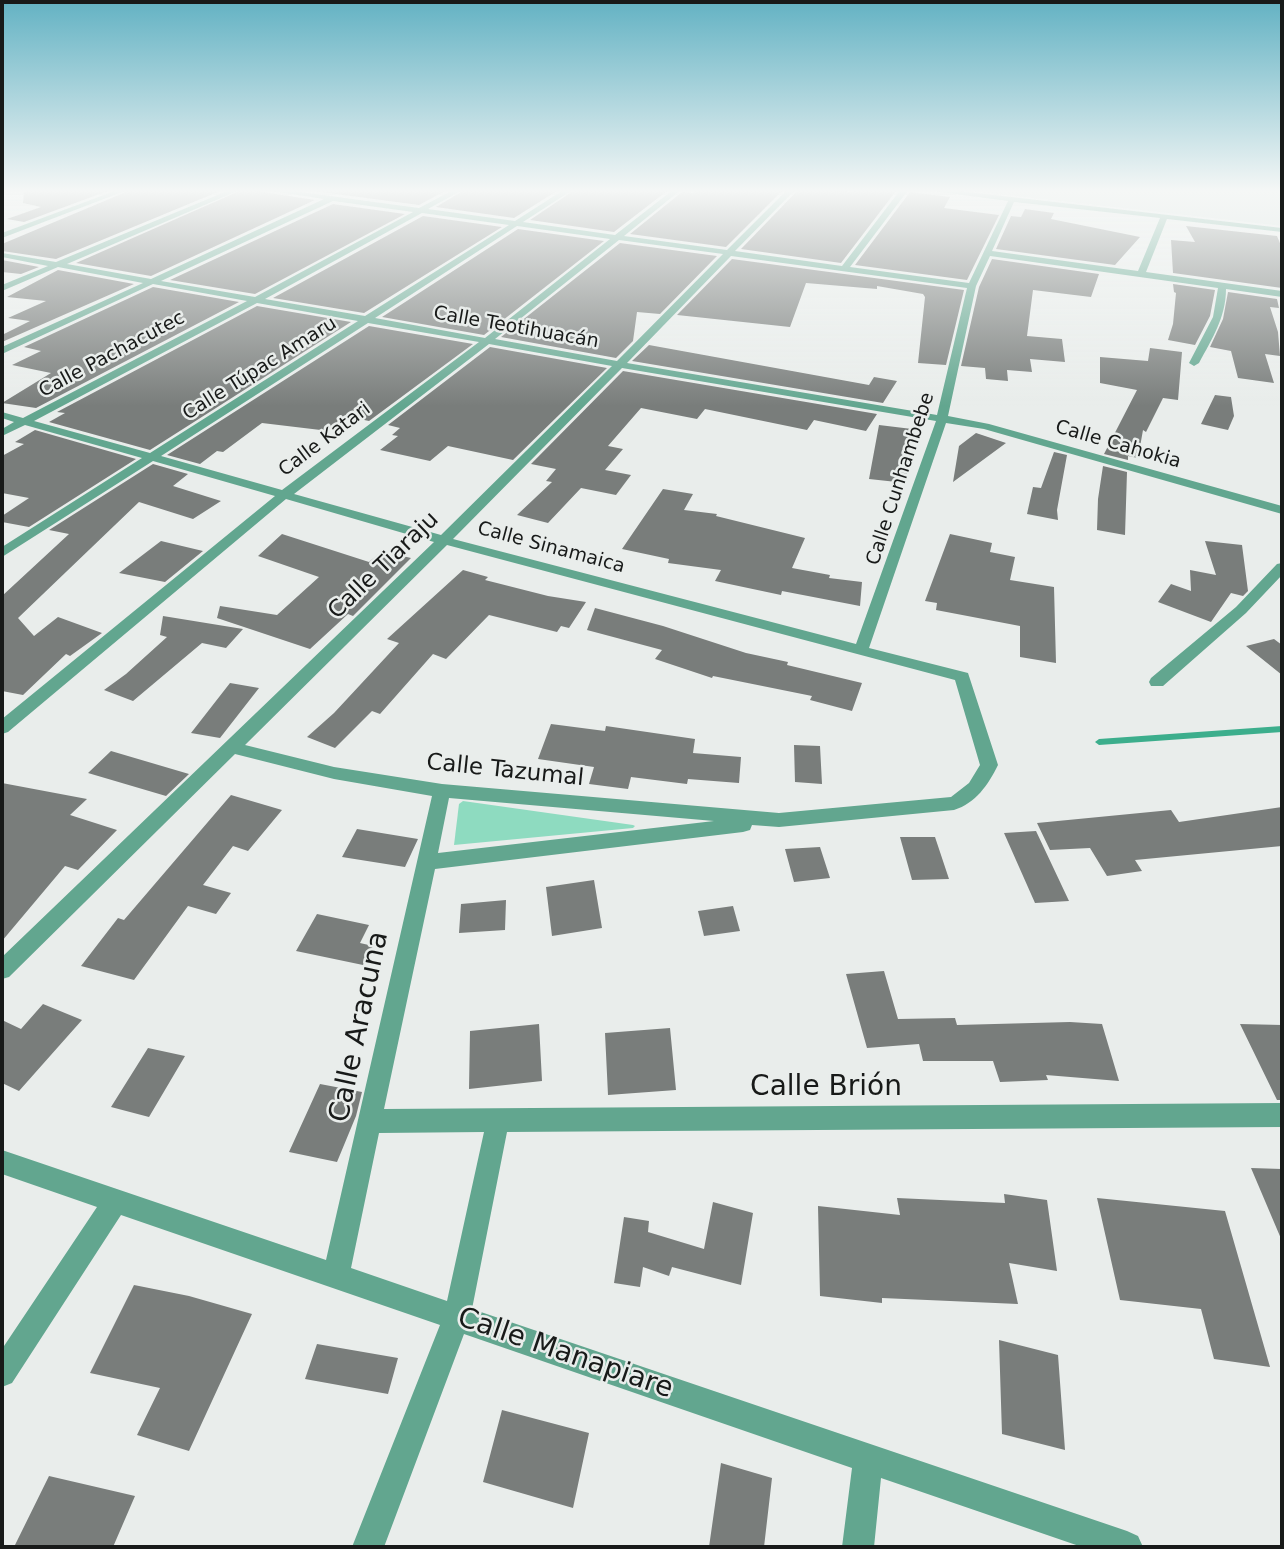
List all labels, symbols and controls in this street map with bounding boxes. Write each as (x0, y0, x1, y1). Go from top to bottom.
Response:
street label: Calle Teotihuacán (432, 302, 600, 354)
street label: Calle Pachacutec (35, 307, 189, 403)
street label: Calle Túpac Amaru (179, 312, 341, 426)
street label: Calle Cunhambebe (862, 390, 940, 568)
street label: Calle Katari (275, 398, 375, 482)
street label: Calle Cahokia (1053, 416, 1183, 474)
street label: Calle Tiaraju (323, 506, 445, 626)
street label: Calle Sinamaica (475, 517, 627, 579)
street label: Calle Tazumal (425, 749, 585, 793)
street label: Calle Aracuna (323, 928, 397, 1126)
street label: Calle Brión (750, 1071, 902, 1105)
street label: Calle Manapiare (453, 1301, 677, 1407)

